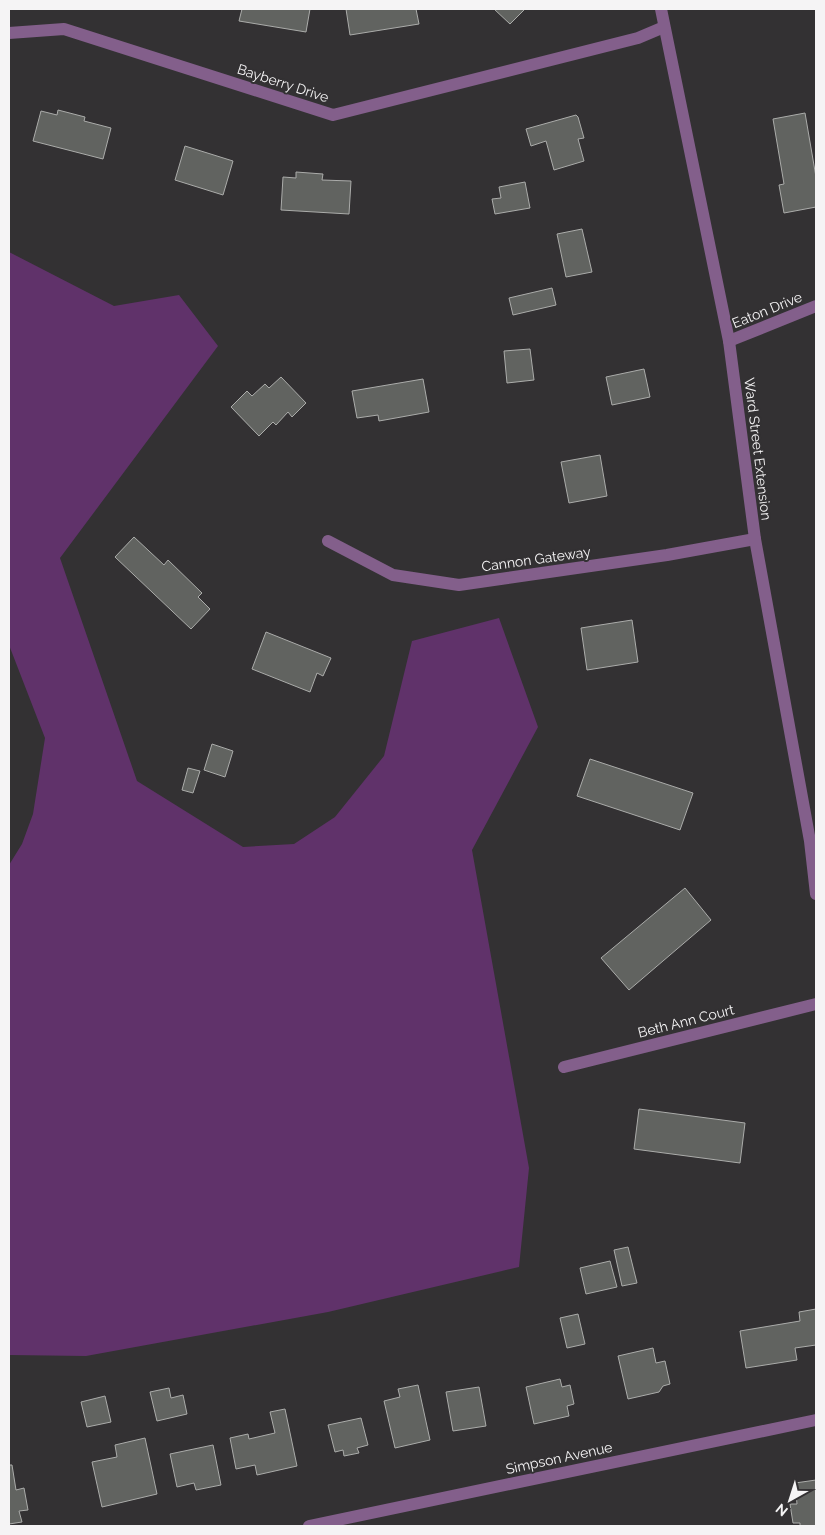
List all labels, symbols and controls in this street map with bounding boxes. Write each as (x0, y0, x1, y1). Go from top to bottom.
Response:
street label: Bayberry Drive (235, 61, 331, 105)
street label: Eaton Drive (730, 289, 804, 331)
street label: Ward Street Extension (741, 377, 775, 521)
street label: Cannon Gateway (480, 543, 592, 575)
street label: Beth Ann Court (636, 1001, 736, 1041)
street label: Simpson Avenue (504, 1439, 614, 1477)
north arrow (765, 1475, 815, 1525)
text: N (773, 1501, 791, 1520)

